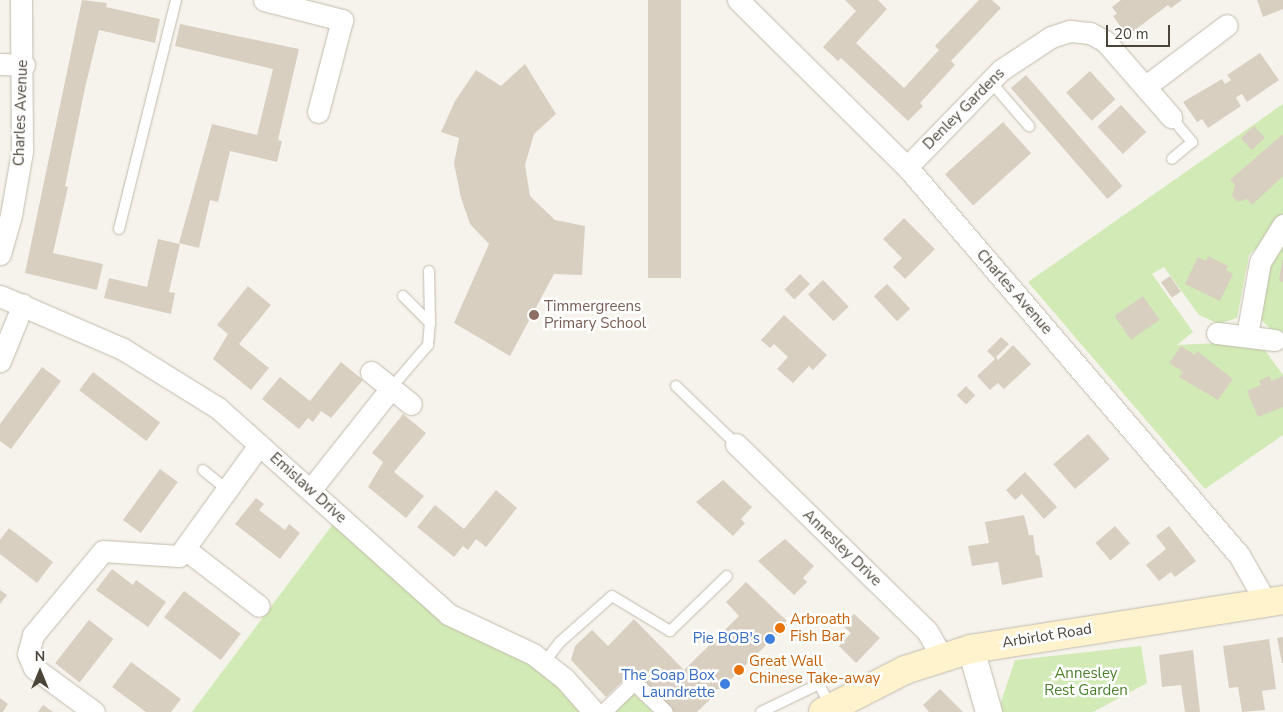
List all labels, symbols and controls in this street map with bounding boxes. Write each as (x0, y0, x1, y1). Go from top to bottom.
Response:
scale bar (1108, 15, 1172, 47)
text: 20 m (1114, 24, 1149, 44)
street label: Charles Avenue (10, 60, 32, 166)
street label: Denley Gardens (919, 64, 1009, 154)
street label: Charles Avenue (972, 246, 1056, 338)
place label: Timmergreens Primary School (544, 297, 646, 332)
marker: Timmergreens Primary School (528, 309, 540, 321)
street label: Emislaw Drive (266, 449, 350, 527)
street label: Annesley Drive (799, 506, 885, 590)
place label: Arbroath Fish Bar (790, 610, 850, 645)
street label: Arbirlot Road (1001, 620, 1093, 652)
marker: Arbroath Fish Bar (774, 622, 786, 634)
place label: Pie BOB's (693, 630, 760, 648)
marker: Pie BOB's (764, 633, 776, 645)
north arrow (15, 647, 65, 697)
text: N (35, 647, 45, 666)
place label: Great Wall Chinese Take-away (749, 652, 880, 687)
marker: Great Wall Chinese Take-away (733, 664, 745, 676)
park label: Annesley Rest Garden (1044, 664, 1128, 699)
place label: The Soap Box Laundrette (621, 666, 715, 701)
marker: The Soap Box Laundrette (719, 678, 731, 690)

